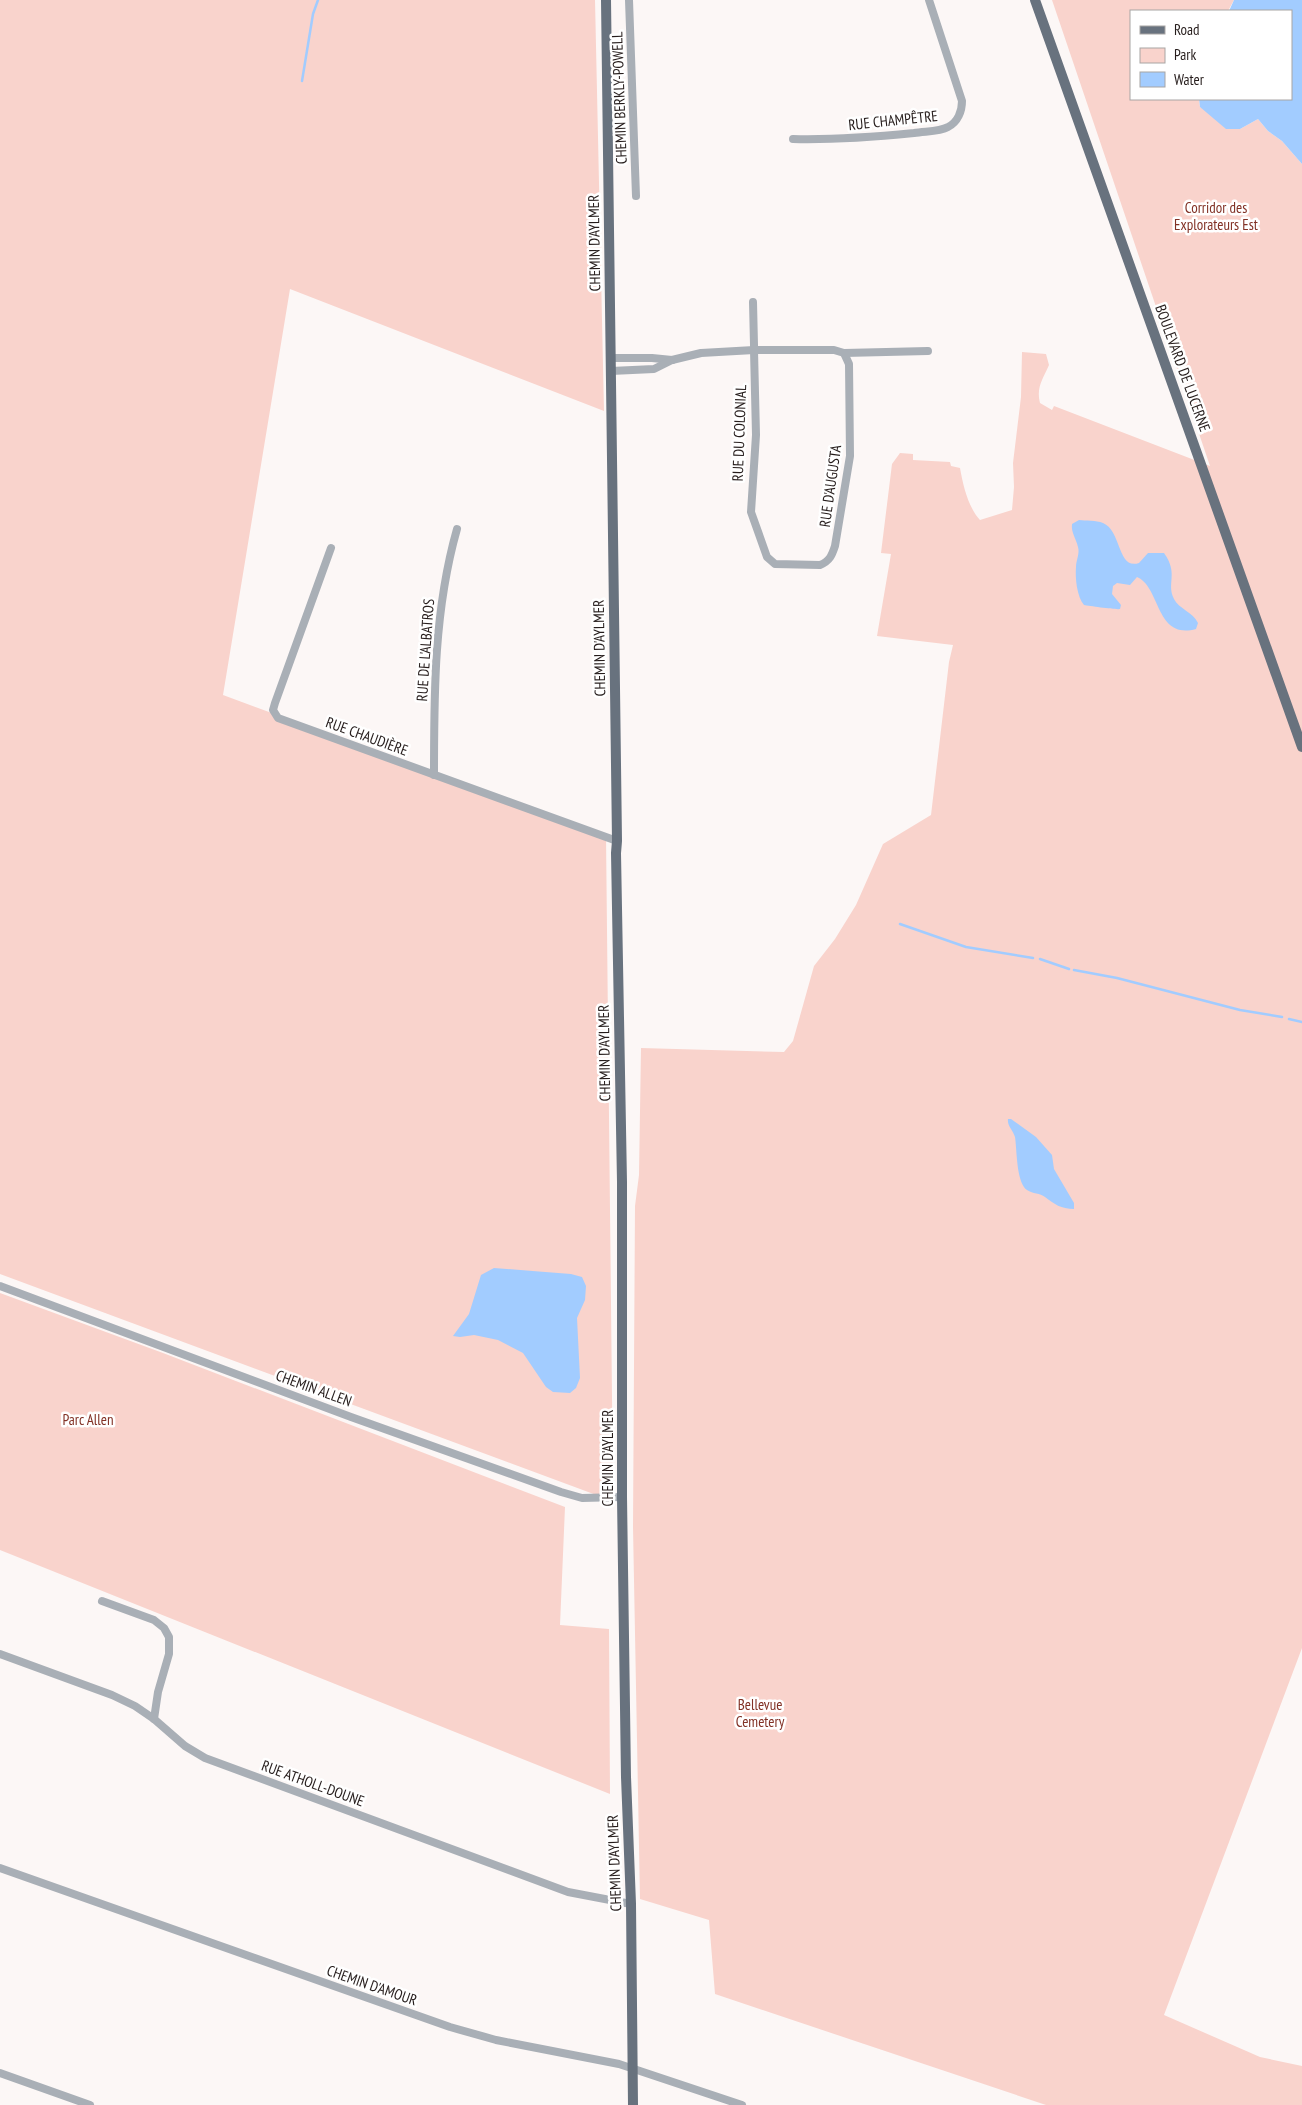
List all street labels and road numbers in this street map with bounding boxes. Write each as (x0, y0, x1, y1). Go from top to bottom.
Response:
street label: CHEMIN BERKLY-POWELL (607, 31, 631, 165)
street label: RUE CHAMPÊTRE (847, 106, 939, 134)
street label: CHEMIN D'AYLMER (584, 194, 604, 292)
street label: BOULEVARD DE LUCERNE (1151, 302, 1215, 434)
street label: RUE DU COLONIAL (728, 384, 750, 482)
street label: RUE D'AUGUSTA (815, 443, 845, 528)
street label: RUE DE L'ALBATROS (412, 598, 438, 702)
street label: CHEMIN D'AYLMER (589, 599, 609, 697)
street label: RUE CHAUDIÈRE (323, 712, 411, 760)
street label: CHEMIN D'AYLMER (594, 1004, 614, 1102)
street label: CHEMIN ALLEN (273, 1366, 355, 1410)
street label: CHEMIN D'AYLMER (598, 1410, 617, 1506)
street label: RUE ATHOLL-DOUNE (259, 1756, 367, 1810)
street label: CHEMIN D'AYLMER (603, 1814, 625, 1912)
street label: CHEMIN D'AMOUR (324, 1961, 420, 2009)

